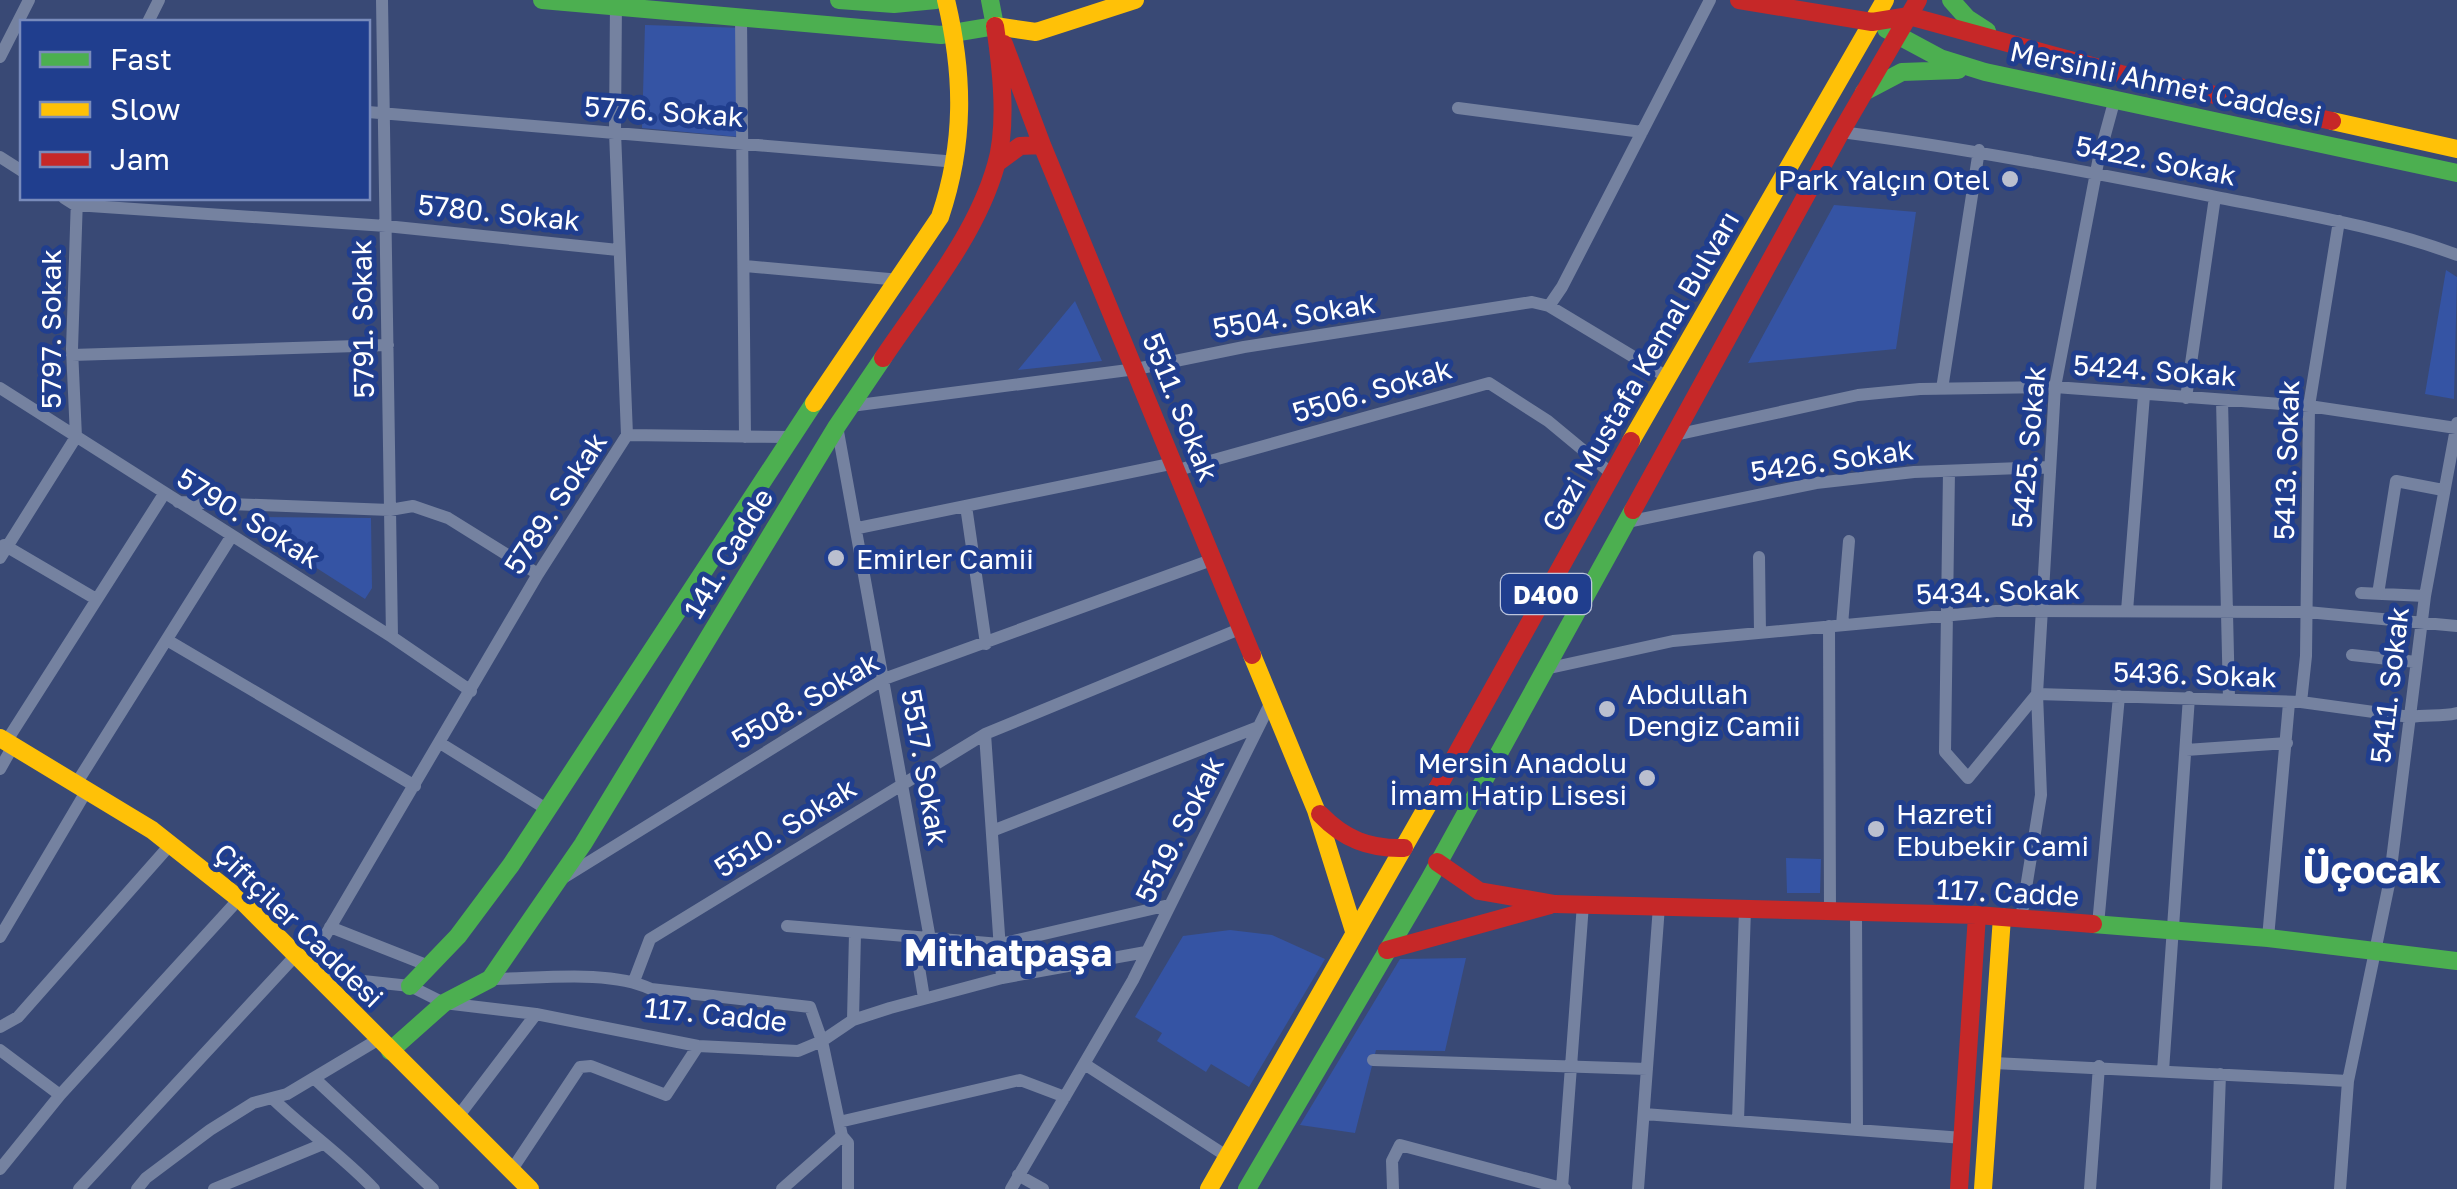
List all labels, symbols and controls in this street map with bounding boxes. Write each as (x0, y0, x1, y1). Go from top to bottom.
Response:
legend (20, 20, 370, 200)
street label: Mersinli Ahmet Caddesi (2007, 34, 2325, 132)
text: Fast (110, 41, 172, 77)
street label: 5776. Sokak (583, 89, 745, 133)
text: Slow (110, 91, 181, 127)
street label: 5422. Sokak (2073, 128, 2239, 192)
text: Jam (110, 141, 170, 177)
place label: Park Yalçın Otel (1778, 163, 1990, 196)
marker: Park Yalçın Otel (1999, 168, 2021, 190)
street label: 5780. Sokak (416, 187, 582, 237)
street label: Gazi Mustafa Kemal Bulvarı (1535, 205, 1745, 537)
street label: 5791. Sokak (344, 239, 380, 399)
street label: 5797. Sokak (34, 249, 67, 409)
street label: 5504. Sokak (1210, 286, 1378, 344)
street label: 5511. Sokak (1136, 328, 1226, 486)
street label: 5424. Sokak (2072, 348, 2238, 392)
street label: 5506. Sokak (1289, 351, 1456, 428)
street label: 5425. Sokak (2004, 364, 2052, 530)
street label: 5413. Sokak (2267, 379, 2305, 541)
street label: 5789. Sokak (497, 426, 613, 580)
street label: 5426. Sokak (1749, 432, 1916, 488)
street label: 5790. Sokak (171, 461, 327, 575)
street label: 141. Cadde (676, 482, 780, 624)
place label: Emirler Camii (856, 542, 1034, 575)
marker: Emirler Camii (825, 547, 847, 569)
street label: 5434. Sokak (1915, 572, 2081, 610)
road number: D400 (1501, 574, 1591, 614)
street label: 5411. Sokak (2363, 605, 2415, 765)
street label: 5508. Sokak (726, 645, 885, 755)
street label: 5436. Sokak (2112, 655, 2278, 693)
place label: Abdullah Dengiz Camii (1627, 677, 1801, 742)
street label: 5517. Sokak (895, 686, 955, 848)
marker: Abdullah Dengiz Camii (1596, 698, 1618, 720)
place label: Mersin Anadolu İmam Hatip Lisesi (1389, 746, 1627, 811)
street label: 5519. Sokak (1128, 750, 1230, 908)
marker: Mersin Anadolu İmam Hatip Lisesi (1636, 767, 1658, 789)
street label: 5510. Sokak (708, 770, 862, 884)
place label: Hazreti Ebubekir Cami (1896, 797, 2089, 862)
marker: Hazreti Ebubekir Cami (1865, 818, 1887, 840)
street label: Çiftçiler Caddesi (208, 836, 390, 1014)
district label: Üçocak (2303, 846, 2441, 892)
street label: 117. Cadde (1936, 872, 2080, 912)
district label: Mithatpaşa (904, 929, 1112, 975)
street label: 117. Cadde (643, 990, 789, 1038)

